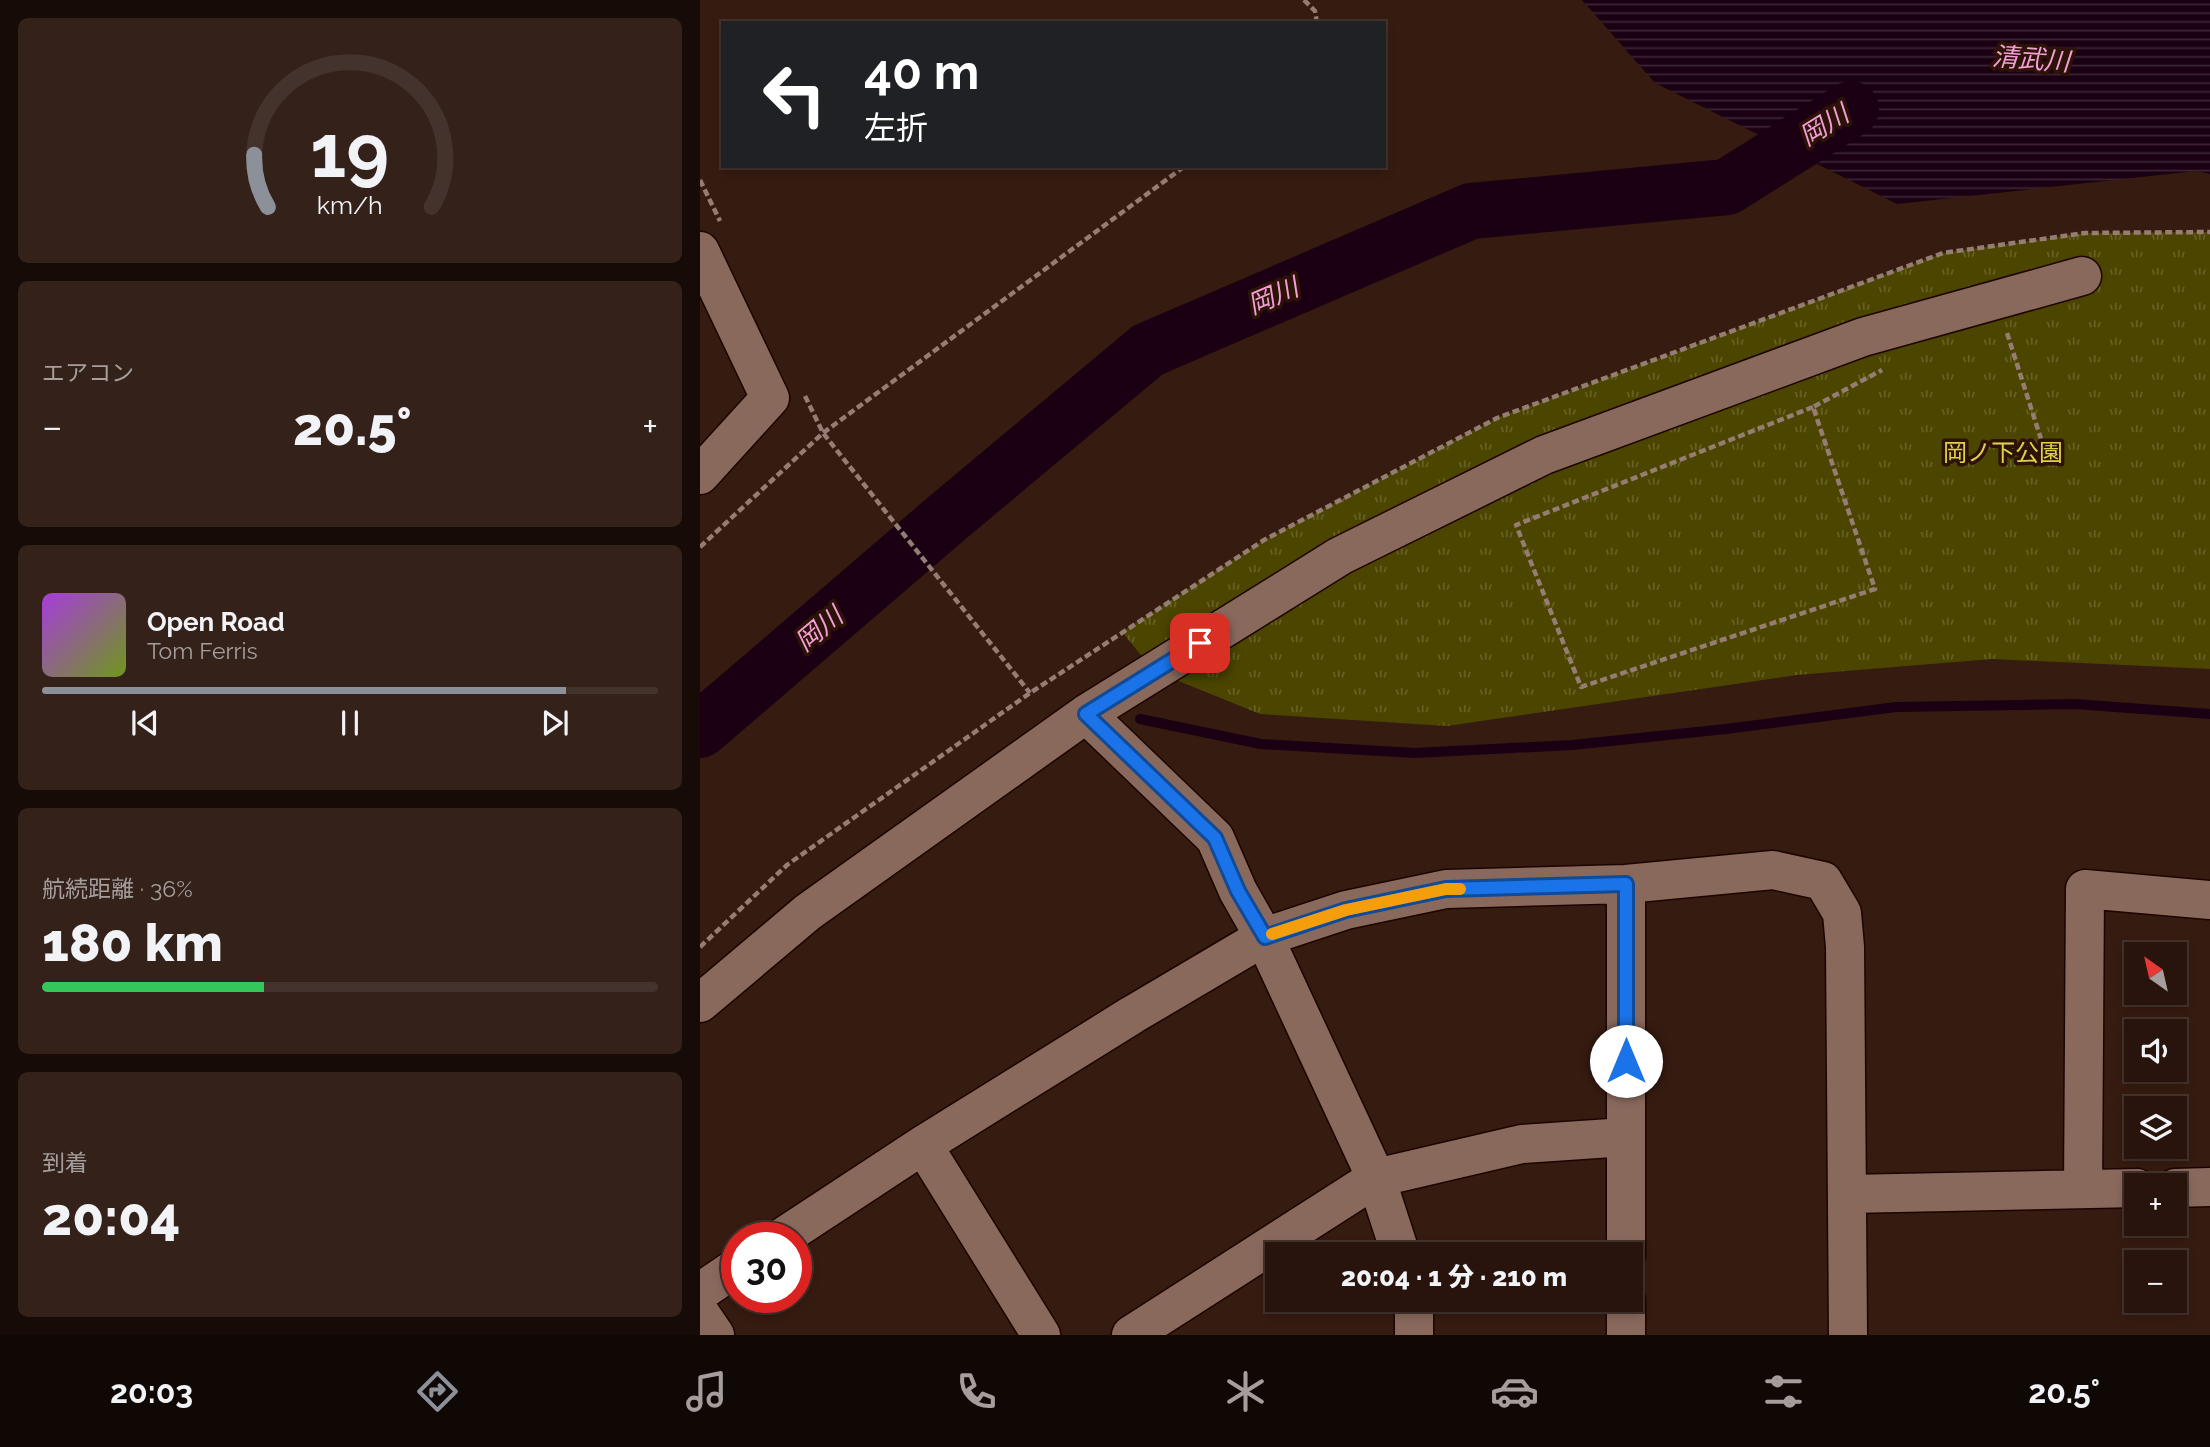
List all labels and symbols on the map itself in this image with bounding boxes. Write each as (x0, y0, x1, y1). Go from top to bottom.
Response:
water label: 清武川 (1991, 41, 2074, 77)
water label: 岡川 (1794, 97, 1857, 152)
water label: 岡川 (1243, 271, 1306, 320)
park label: 岡ノ下公園 (1943, 438, 2063, 467)
water label: 岡川 (789, 599, 851, 657)
pin (1170, 613, 1230, 673)
north arrow (2124, 942, 2188, 1004)
position arrow (1589, 1024, 1663, 1098)
speed limit sign: 30 (721, 1222, 812, 1313)

